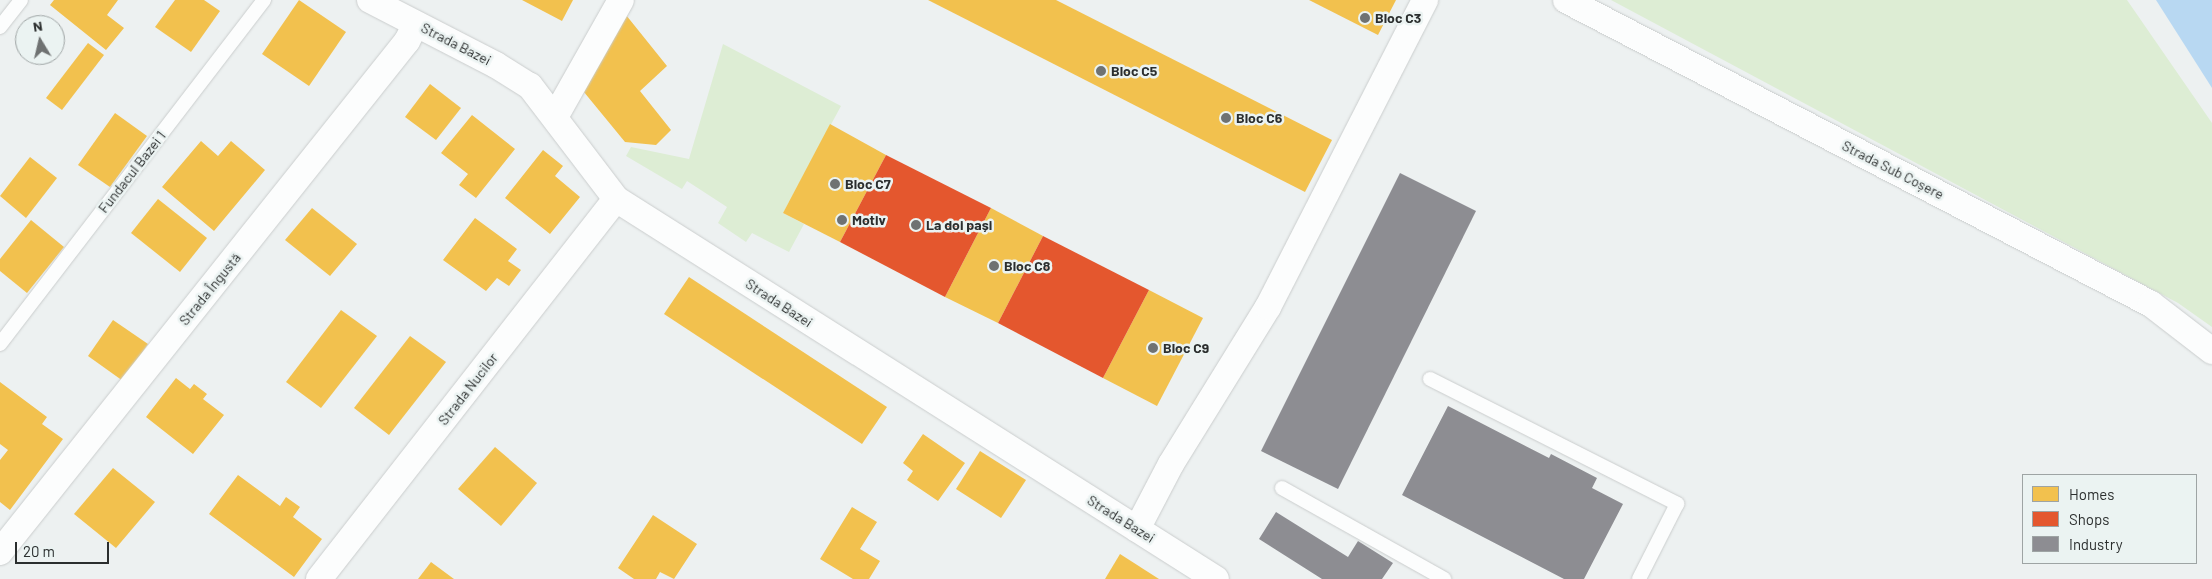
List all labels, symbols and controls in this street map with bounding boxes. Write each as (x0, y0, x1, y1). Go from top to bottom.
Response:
place label: Bloc C3 (1375, 10, 1421, 26)
marker: Bloc C3 (1359, 12, 1371, 24)
north arrow (15, 15, 65, 65)
text: N (32, 17, 44, 35)
street label: Strada Bazei (418, 19, 494, 69)
place label: Bloc C5 (1111, 63, 1157, 79)
marker: Bloc C5 (1095, 65, 1107, 77)
place label: Bloc C6 (1236, 110, 1282, 126)
marker: Bloc C6 (1220, 112, 1232, 124)
street label: Fundacul Bazei 1 (95, 128, 169, 216)
street label: Strada Sub Coșere (1839, 137, 1947, 203)
place label: Bloc C7 (845, 176, 891, 192)
marker: Bloc C7 (829, 178, 841, 190)
place label: Motiv (852, 212, 886, 228)
marker: Motiv (836, 214, 848, 226)
place label: La doi pași (926, 217, 992, 233)
marker: La doi pași (910, 219, 922, 231)
street label: Strada Îngustă (176, 249, 244, 329)
place label: Bloc C8 (1004, 258, 1050, 274)
marker: Bloc C8 (988, 260, 1000, 272)
street label: Strada Bazei (742, 275, 816, 331)
place label: Bloc C9 (1163, 340, 1209, 356)
marker: Bloc C9 (1147, 342, 1159, 354)
street label: Strada Nucilor (435, 350, 501, 428)
legend (2022, 474, 2197, 564)
text: Homes (2069, 485, 2114, 503)
street label: Strada Bazei (1084, 492, 1158, 546)
text: Shops (2069, 510, 2109, 528)
scale bar (18, 532, 111, 564)
text: Industry (2069, 535, 2123, 553)
text: 20 m (23, 542, 55, 560)

